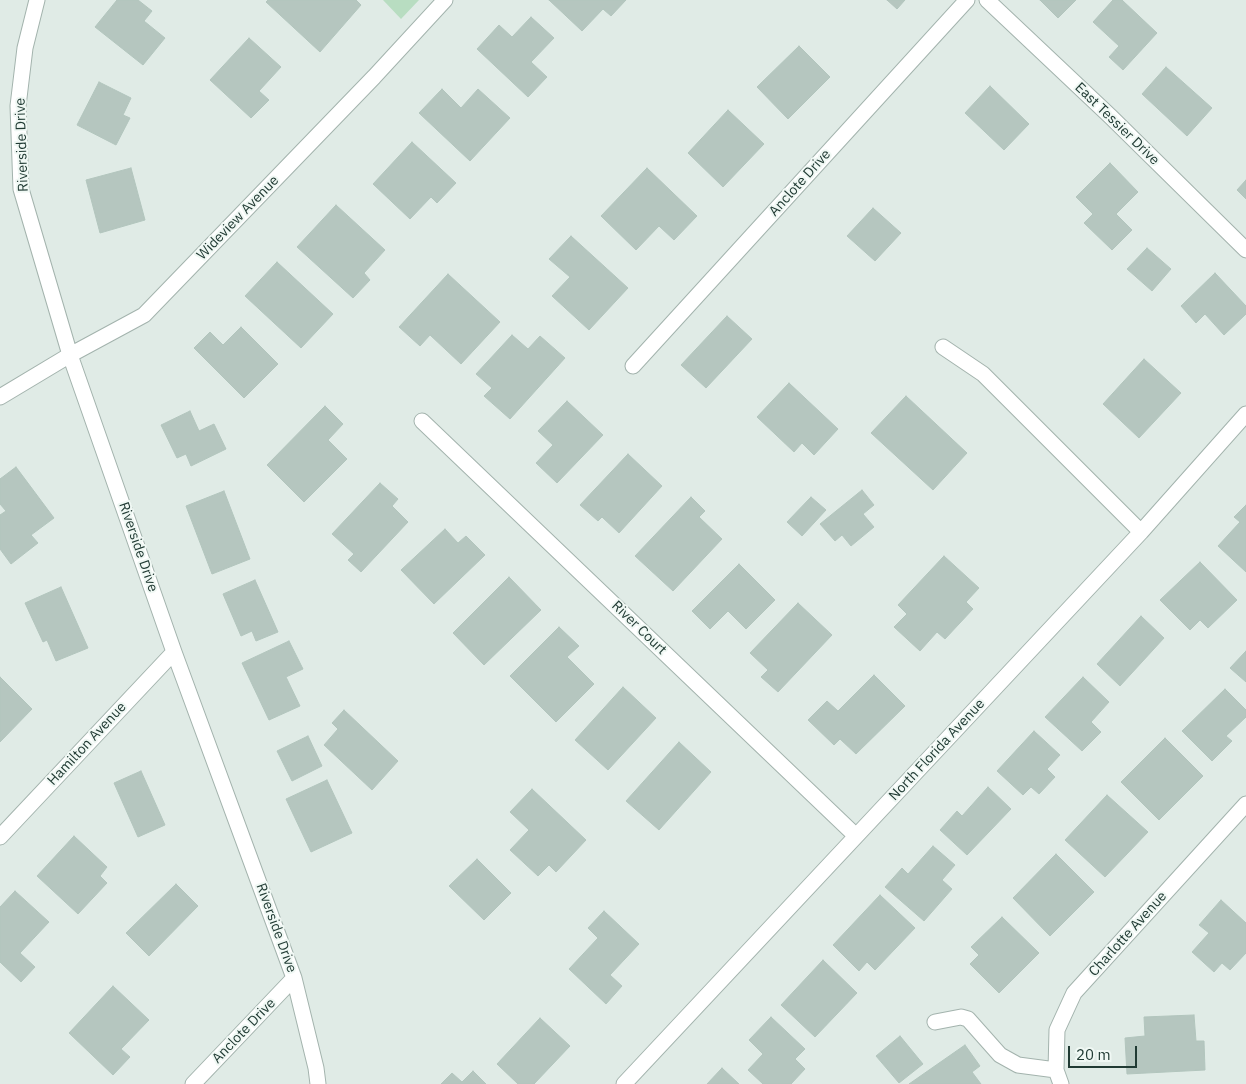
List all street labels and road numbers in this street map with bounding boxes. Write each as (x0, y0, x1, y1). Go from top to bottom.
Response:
street label: East Tessier Drive (1071, 79, 1163, 169)
street label: Riverside Drive (12, 98, 32, 192)
street label: Anclote Drive (766, 146, 834, 220)
street label: Wideview Avenue (194, 172, 282, 264)
street label: Riverside Drive (115, 500, 161, 594)
street label: River Court (608, 598, 670, 658)
street label: North Florida Avenue (886, 696, 988, 804)
street label: Hamilton Avenue (44, 699, 130, 789)
street label: Riverside Drive (252, 881, 300, 975)
street label: Charlotte Avenue (1086, 888, 1170, 980)
street label: Anclote Drive (209, 995, 279, 1067)

